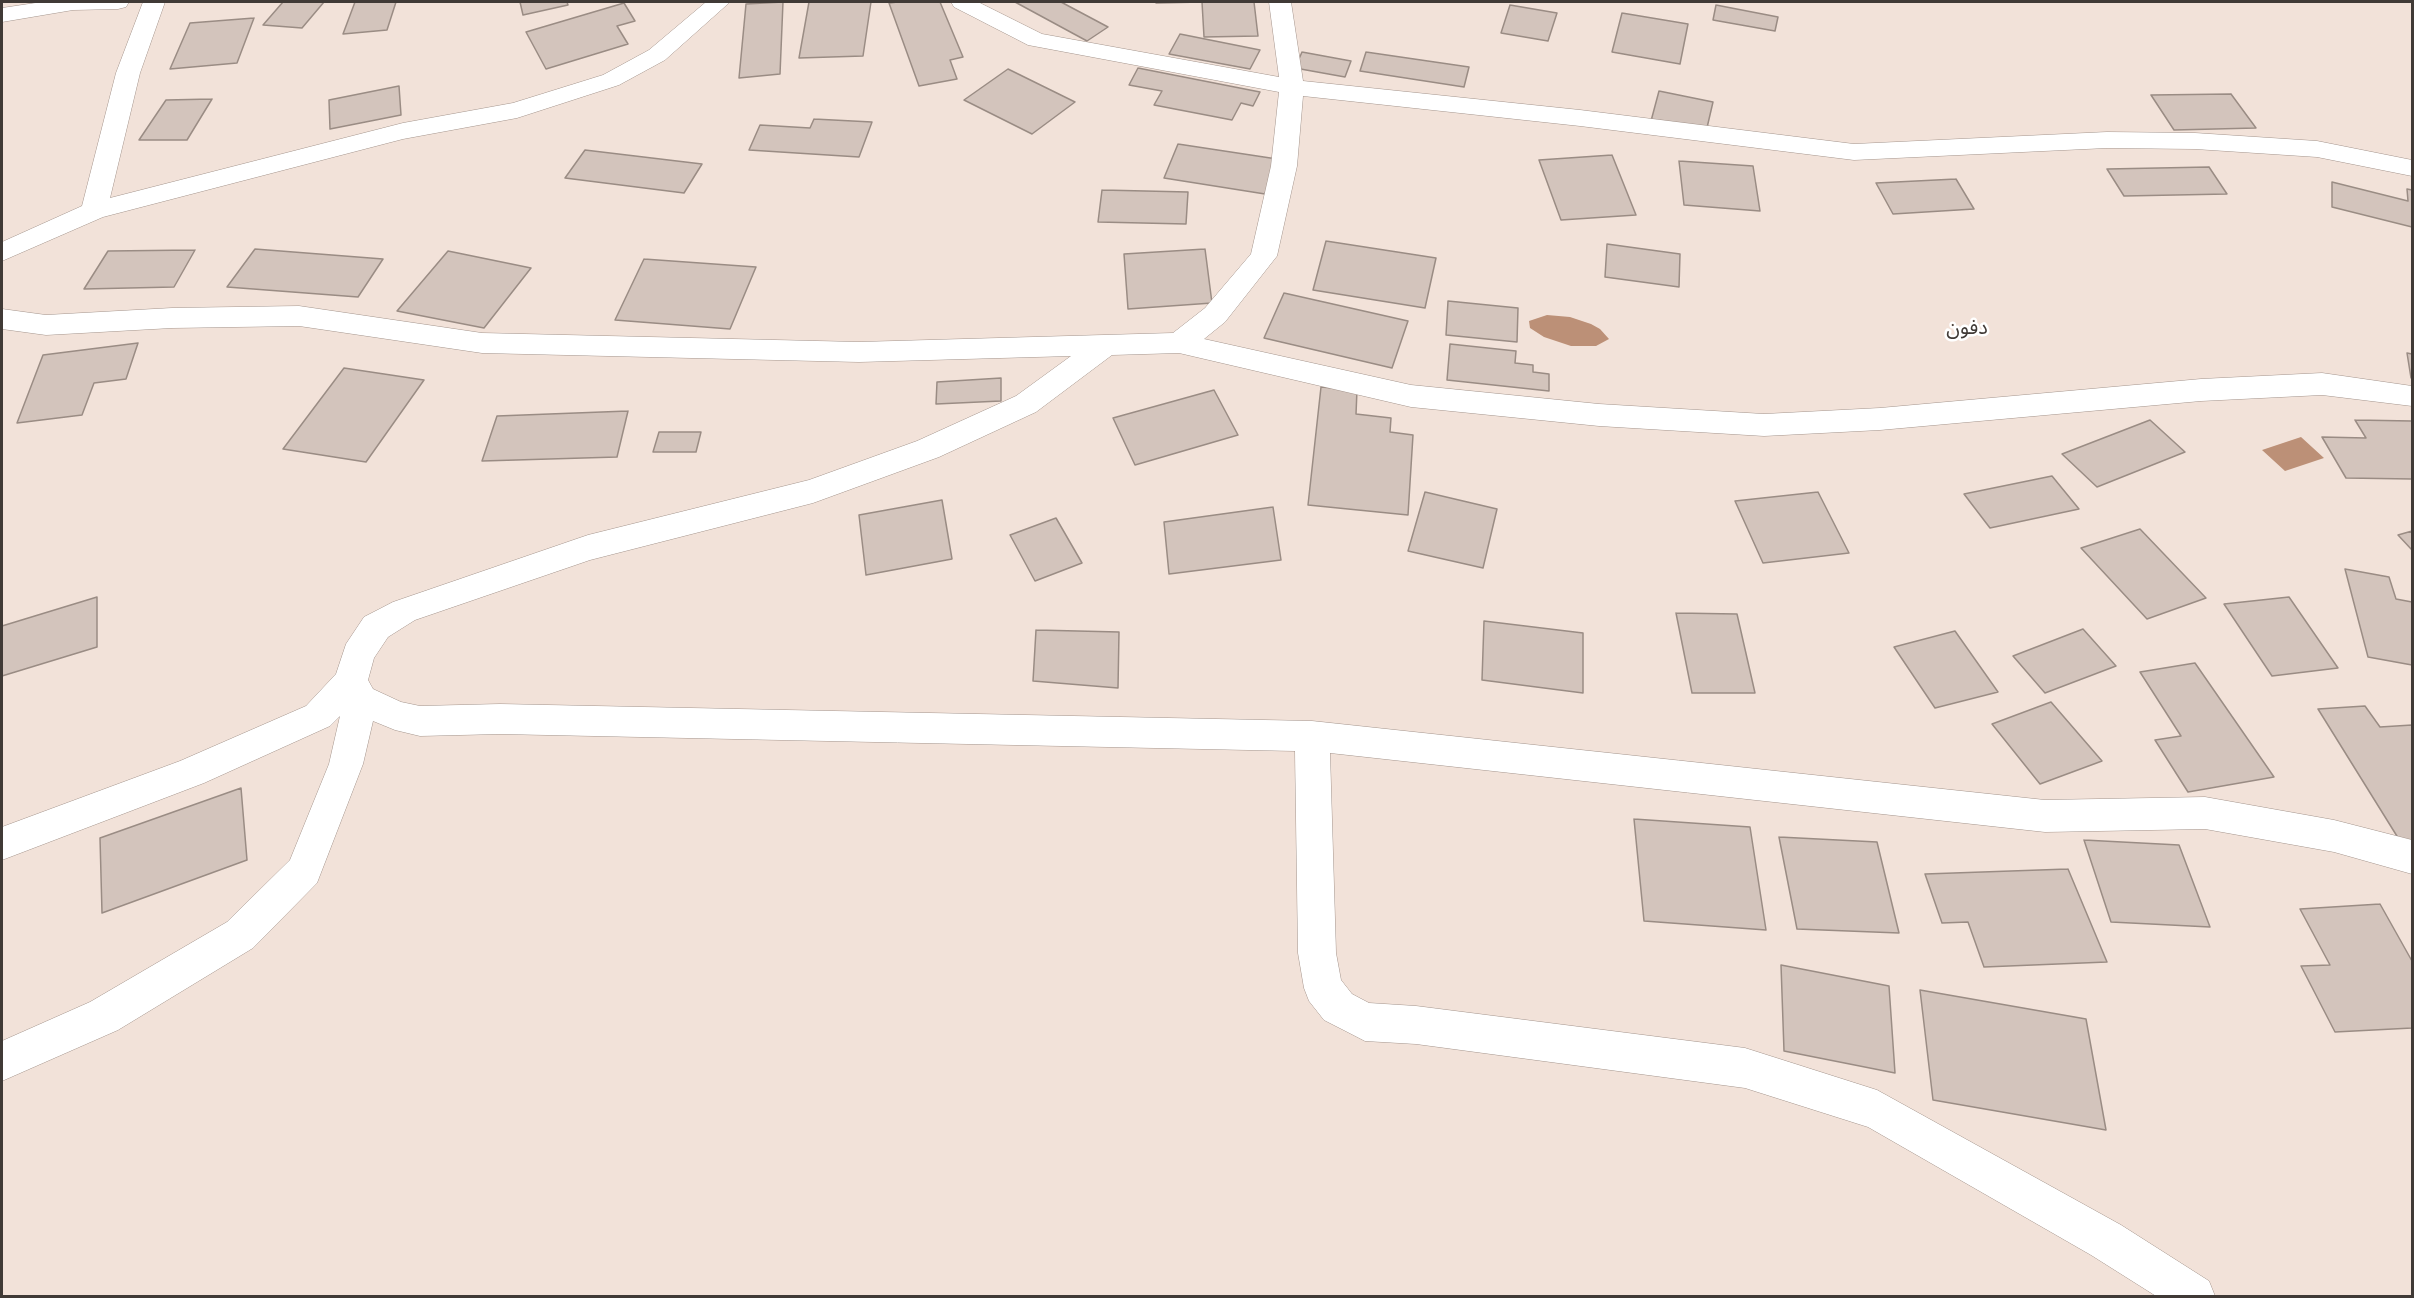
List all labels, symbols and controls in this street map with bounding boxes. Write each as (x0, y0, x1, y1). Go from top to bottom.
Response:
district label: دفون (1946, 316, 1988, 340)

